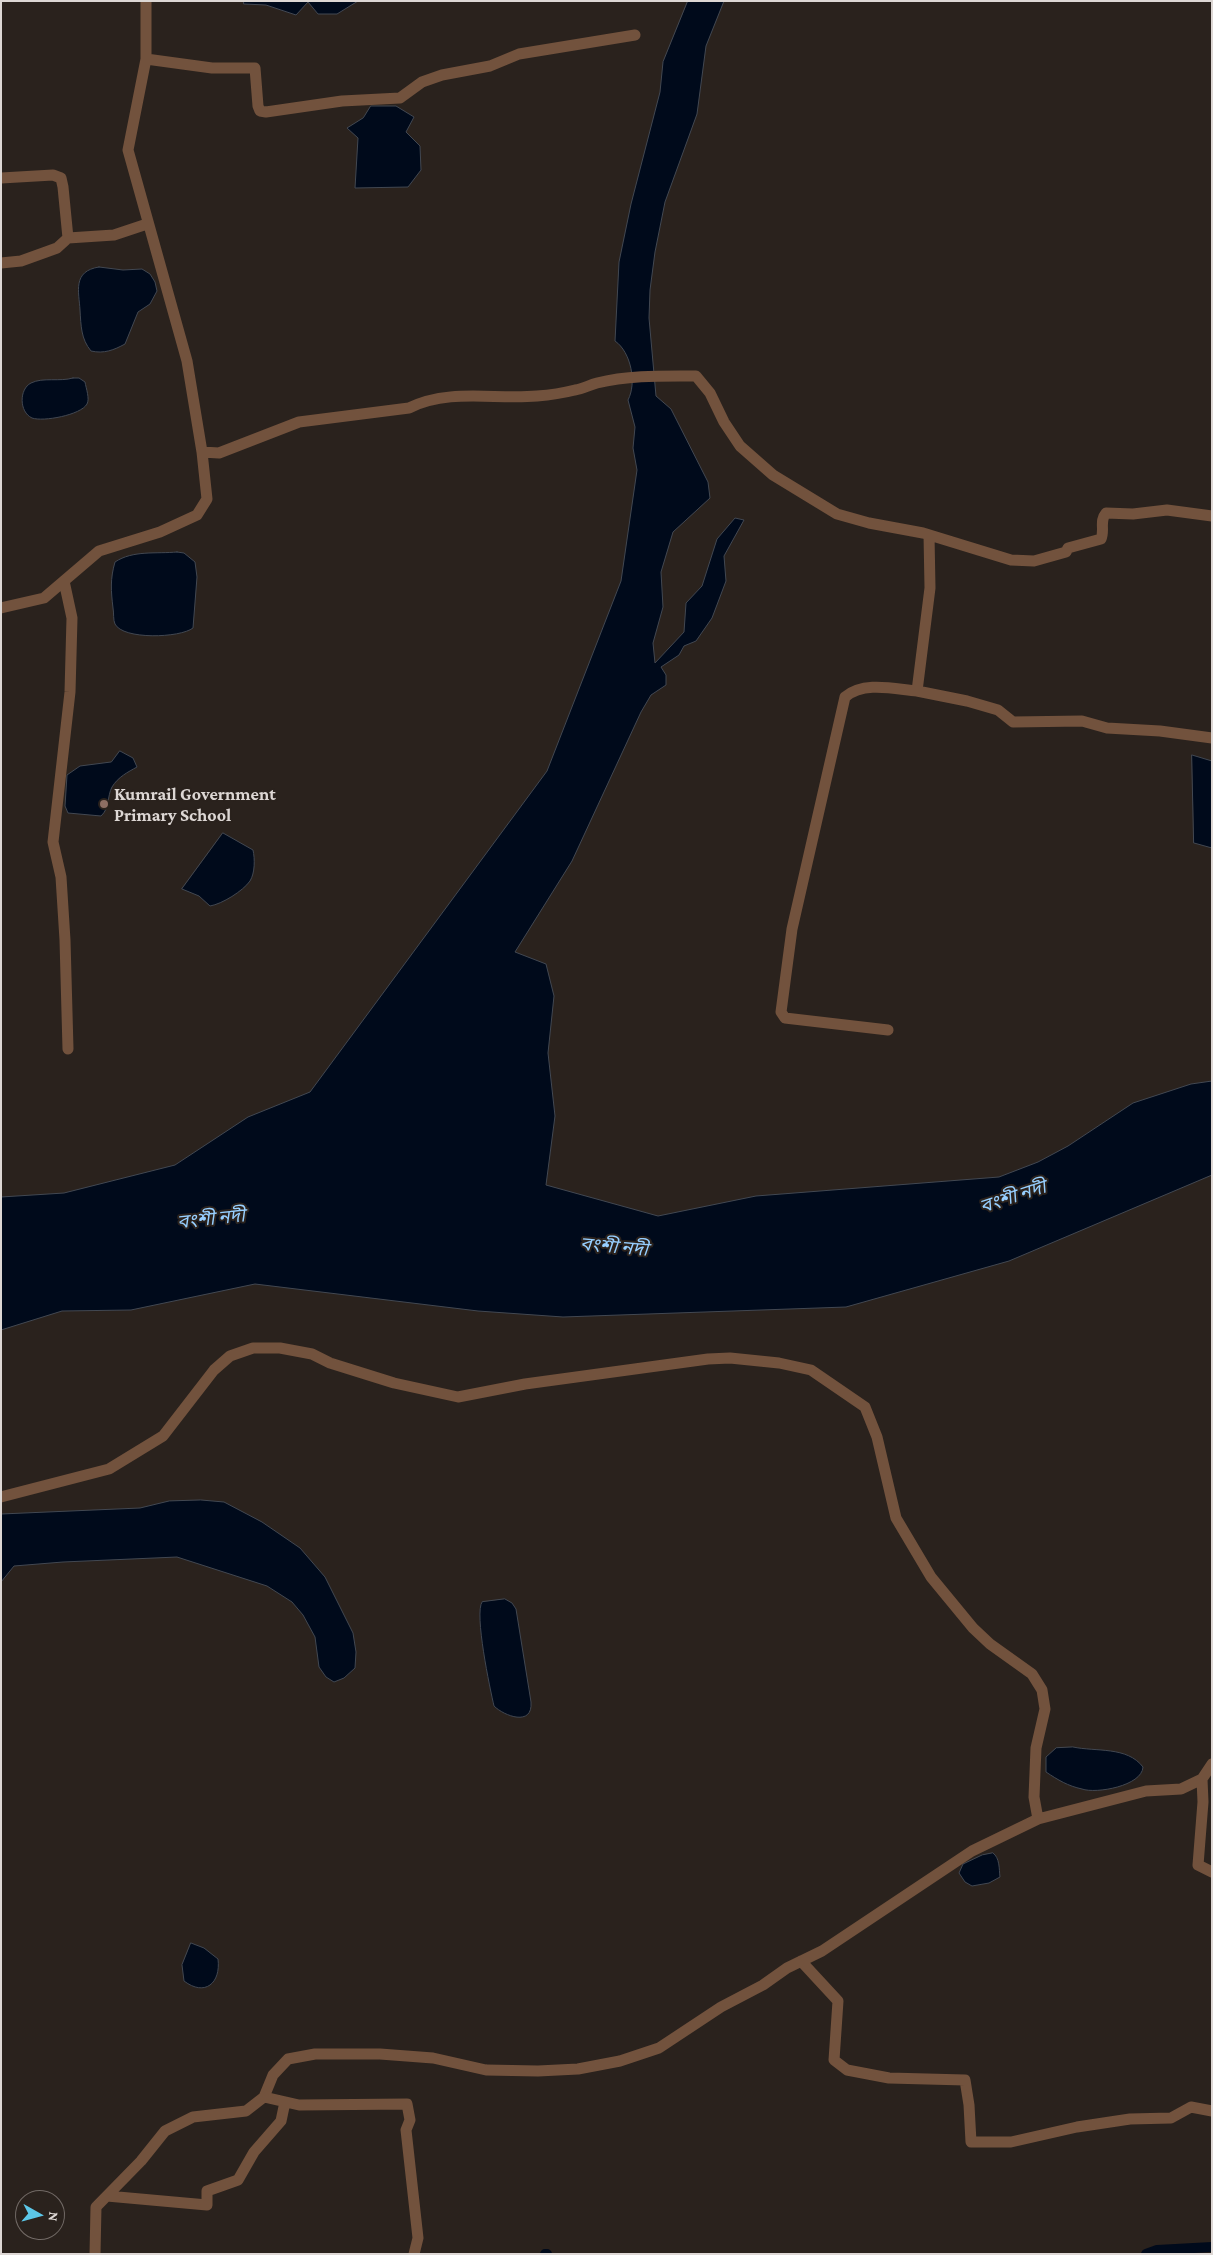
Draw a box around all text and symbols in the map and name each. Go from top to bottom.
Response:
place label: Kumrail Government Primary School [114,783,276,826]
marker: Kumrail Government Primary School [98,798,110,810]
water label: বংশী নদী [977,1176,1049,1218]
water label: বংশী নদী [176,1204,246,1234]
water label: বংশী নদী [579,1233,649,1261]
north arrow [15,2190,65,2240]
text: N [45,2211,62,2222]

